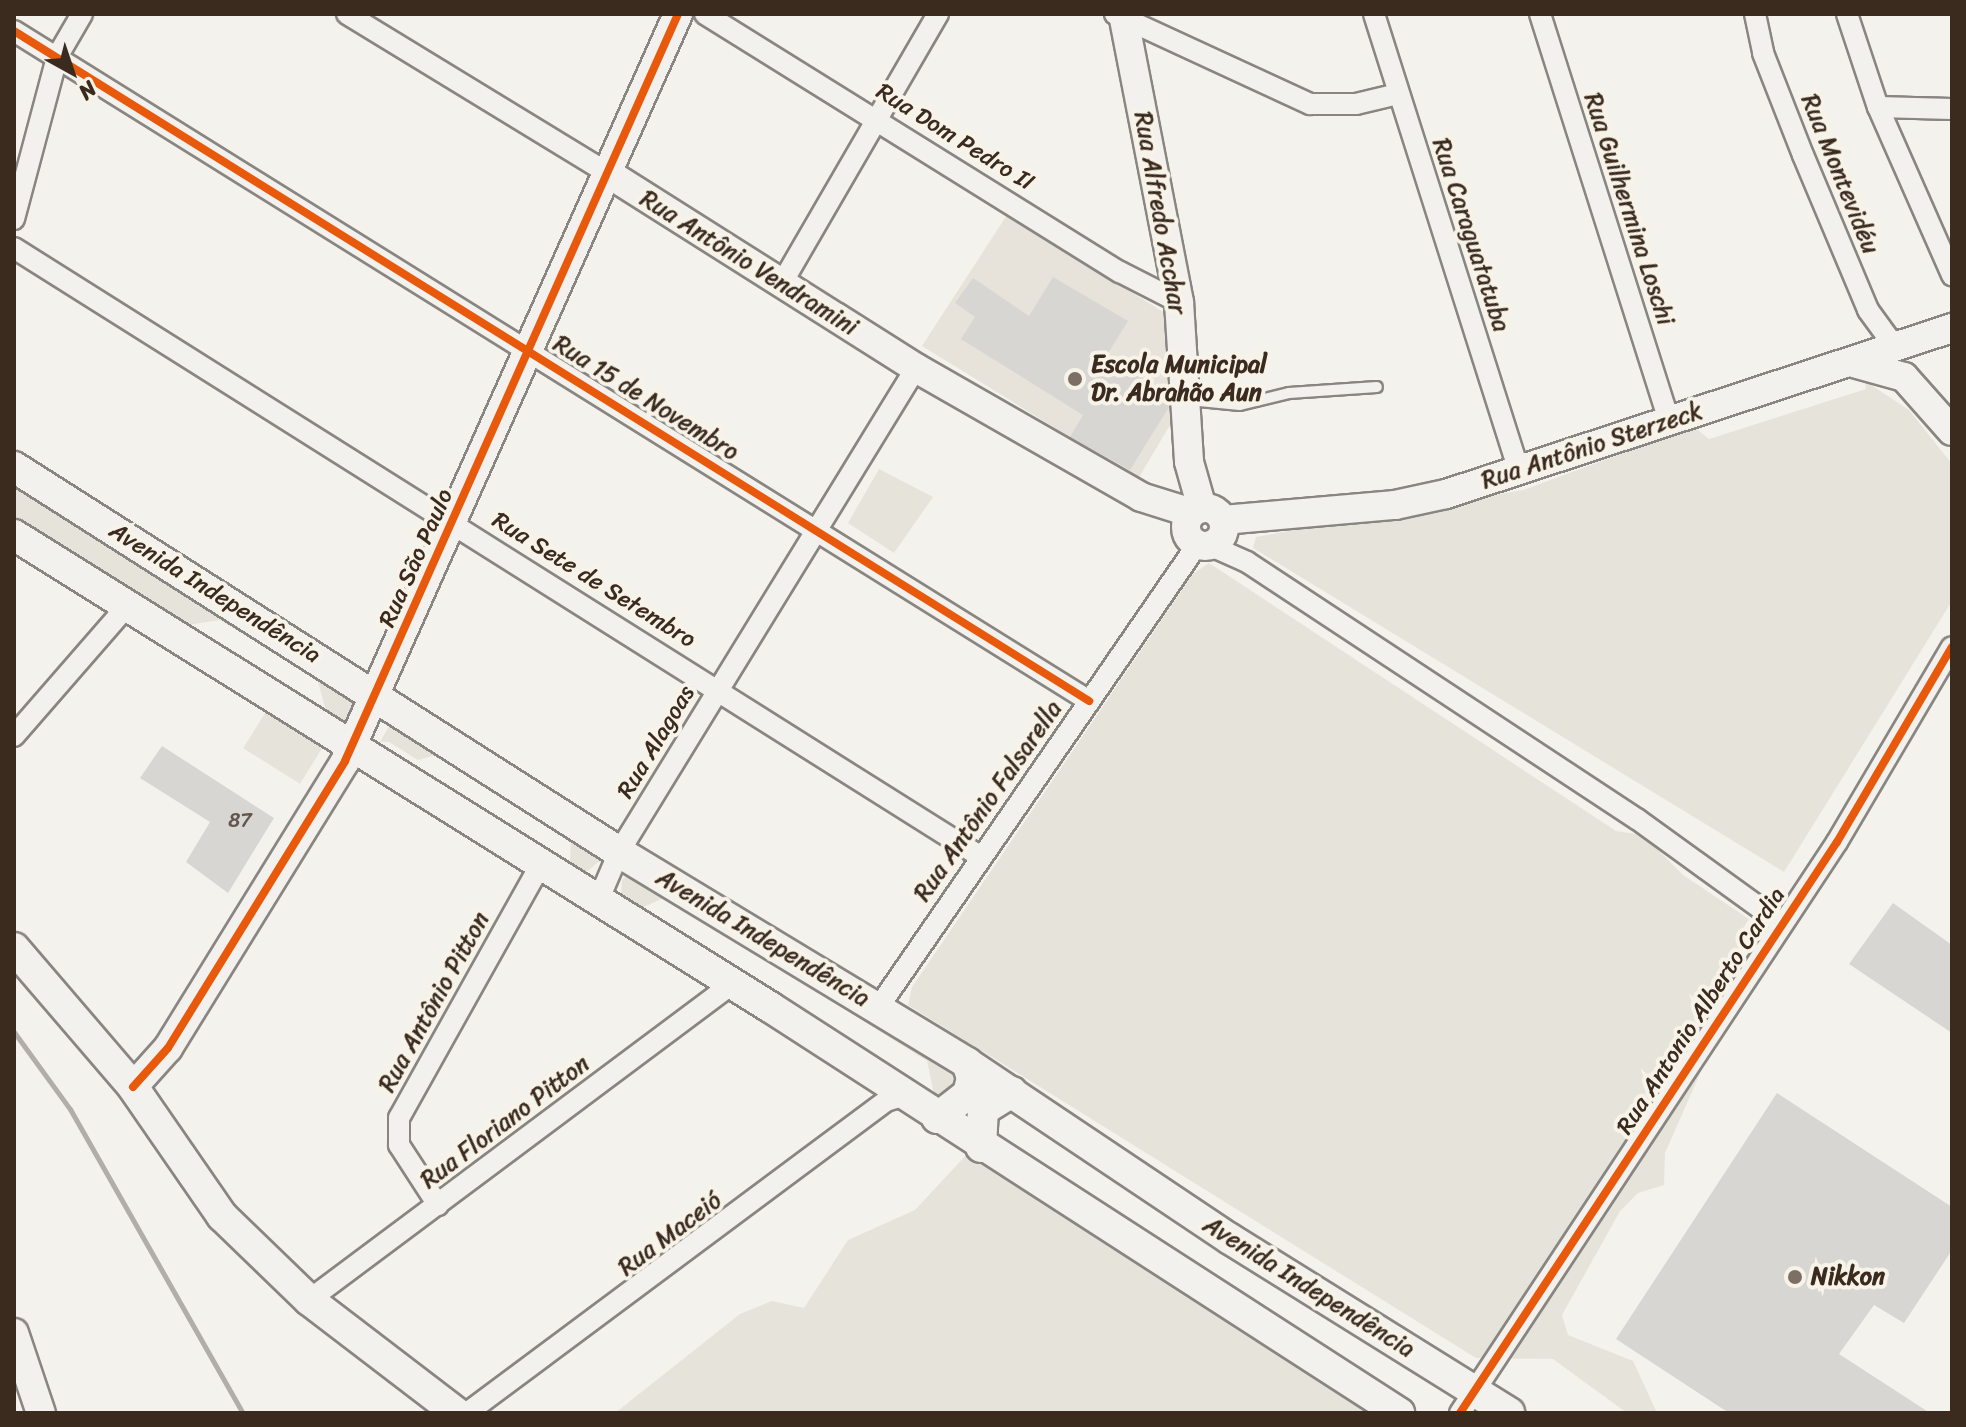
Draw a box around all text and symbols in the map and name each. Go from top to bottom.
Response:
north arrow [32,32,112,112]
text: N [69,71,106,111]
street label: Rua Dom Pedro II [870,77,1040,197]
street label: Rua Guilhermina Loschi [1578,89,1680,329]
street label: Rua Montevidéu [1795,90,1885,258]
street label: Rua Alfredo Acchar [1128,109,1192,317]
street label: Rua Caraguatatuba [1426,135,1516,335]
street label: Rua Antônio Vendramini [635,184,863,342]
street label: Rua 15 de Novembro [548,329,744,467]
place label: Escola Municipal Dr. Abrahão Aun [1091,351,1267,407]
marker: Escola Municipal Dr. Abrahão Aun [1066,370,1084,388]
street label: Rua Antônio Sterzeck [1478,397,1706,495]
street label: Rua São Paulo [372,484,460,632]
street label: Rua Sete de Setembro [486,505,702,655]
street label: Avenida Independência [104,516,326,670]
street label: Rua Alagoas [611,680,701,804]
street label: Rua Antônio Falsarella [908,696,1068,906]
house number: 87 [228,808,252,832]
street label: Avenida Independência [651,863,875,1013]
street label: Rua Antonio Alberto Cardia [1610,882,1792,1140]
street label: Rua Antônio Pitton [373,907,495,1097]
street label: Rua Floriano Pitton [415,1049,595,1195]
street label: Rua Maceió [613,1186,727,1282]
street label: Avenida Independência [1198,1210,1420,1364]
place label: Nikkon [1811,1263,1885,1291]
marker: Nikkon [1786,1268,1804,1286]

